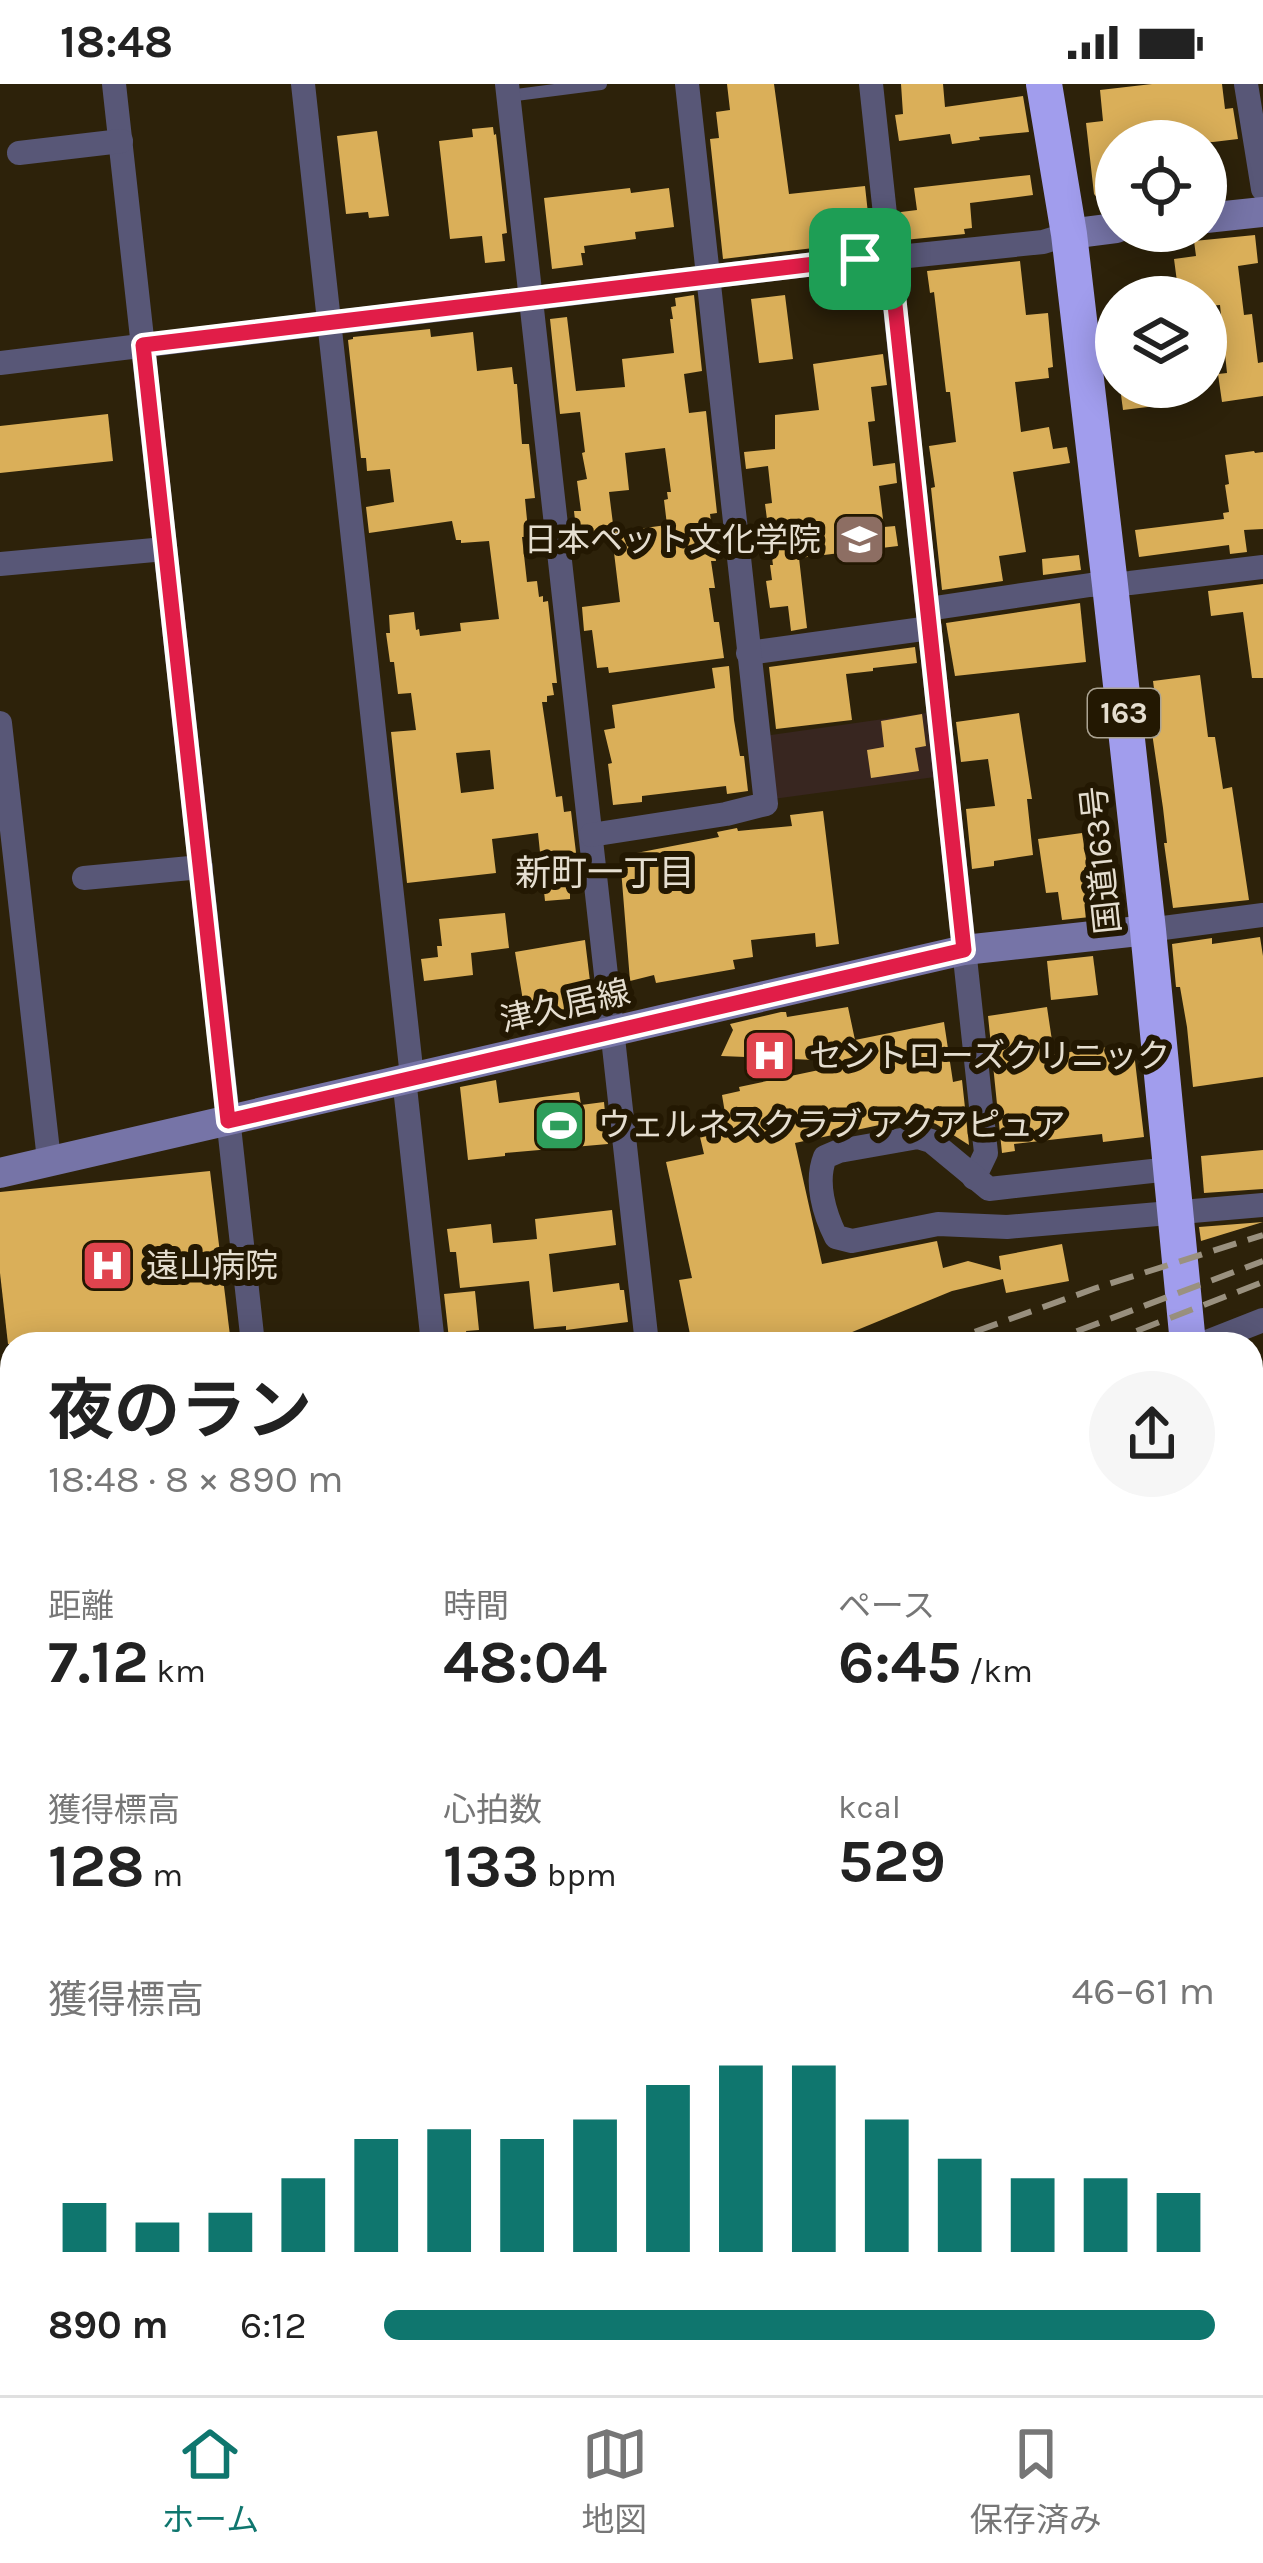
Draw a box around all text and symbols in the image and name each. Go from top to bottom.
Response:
text: 18:48 [60,16,173,68]
map controls [1095,120,1227,408]
button: locate [1095,120,1227,252]
pin [809,208,911,310]
icon: arrive [827,226,893,292]
button: layers [1095,276,1227,408]
school or university icon: 日本ペット文化学院 [832,512,888,568]
place label: 日本ペット文化学院 [524,521,821,559]
road number: 163 [1088,689,1160,737]
street label: 国道163号 [1074,784,1128,936]
district label: 新町一丁目 [515,852,695,894]
street label: 津久居線 [496,973,634,1039]
hospital icon: セントローズクリニック [742,1028,798,1084]
place label: セントローズクリニック [809,1037,1170,1075]
sports icon: ウェルネスクラブ アクアピュア [531,1097,587,1153]
place label: ウェルネスクラブ アクアピュア [598,1106,1066,1144]
hospital icon: 遠山病院 [79,1238,135,1294]
place label: 遠山病院 [146,1247,278,1285]
button: share [1089,1371,1215,1497]
text: 夜のラン [48,1372,312,1450]
text: 18:48 · 8 × 890 m [48,1456,344,1502]
text: 距離 [48,1587,114,1625]
text: 時間 [443,1587,509,1625]
text: ペース [838,1587,935,1625]
text: 7.12 [48,1627,148,1697]
text: 48:04 [443,1627,607,1697]
text: 6:45 [838,1627,961,1697]
text: km [148,1652,206,1690]
text: /km [961,1652,1033,1690]
text: kcal [838,1788,901,1826]
text: 獲得標高 [48,1791,180,1829]
text: 心拍数 [443,1791,542,1829]
text: 529 [838,1826,946,1896]
text: 128 [48,1831,144,1901]
text: 133 [443,1831,539,1901]
text: m [144,1856,183,1894]
text: bpm [539,1856,617,1894]
text: 46–61 m [1071,1968,1215,2014]
text: 獲得標高 [48,1977,204,2023]
text: 890 m [48,2302,169,2348]
text: 6:12 [240,2302,307,2348]
tab: ホーム [161,2421,259,2541]
tab: 地図 [582,2421,648,2541]
tab: 保存済み [970,2421,1102,2541]

